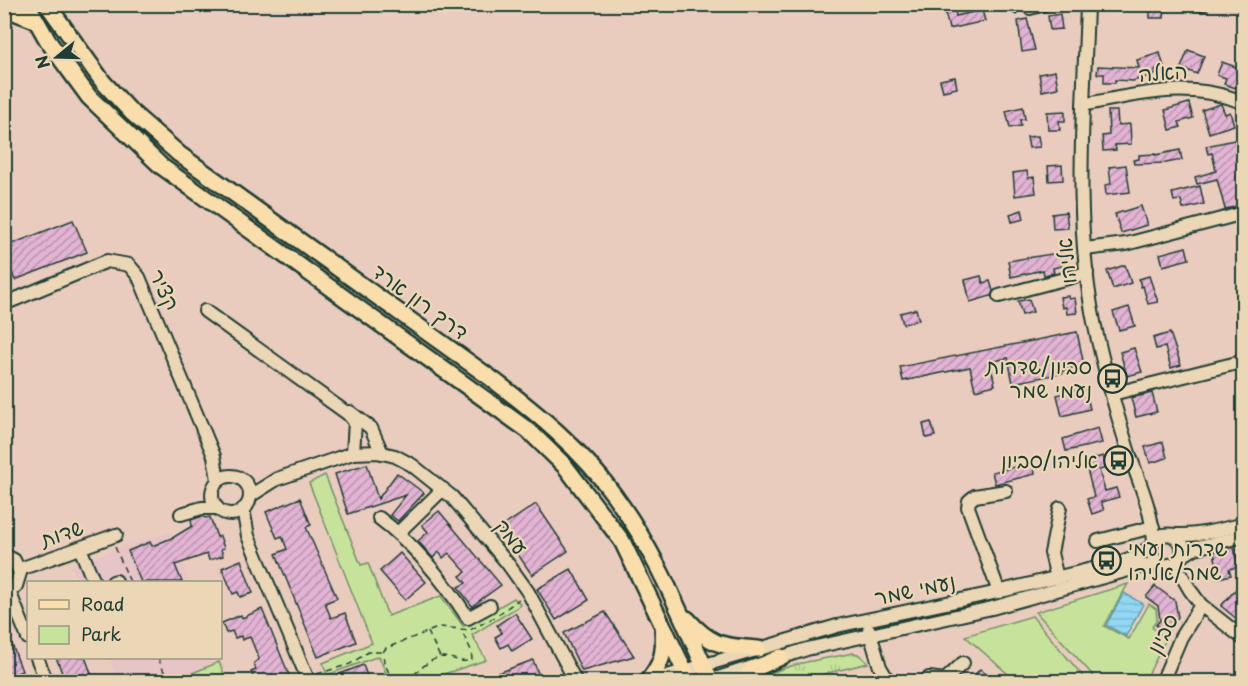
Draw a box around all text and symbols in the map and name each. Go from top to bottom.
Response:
north arrow [27,27,87,87]
text: N [28,52,55,72]
street label: האלה [1137,53,1189,89]
street label: אליהו [1047,236,1083,286]
street label: דרך רון ארד [366,254,476,346]
street label: קציר [142,263,189,315]
place label: סביון/שדרות נעמי שמר [984,349,1092,405]
bus stop icon: סביון/שדרות נעמי שמר [1097,363,1129,395]
place label: אליהו/סביון [1001,443,1098,475]
bus stop icon: אליהו/סביון [1103,445,1135,477]
street label: שדות [34,510,87,555]
street label: עמק [488,511,537,561]
place label: שדרות נעמי שמר/אליהו [1128,531,1227,587]
bus stop icon: שדרות נעמי שמר/אליהו [1091,545,1123,577]
street label: נעמי שמר [871,564,958,612]
legend [27,581,222,659]
text: Road [81,590,125,617]
street label: סביון [1137,607,1185,659]
text: Park [81,620,121,647]

